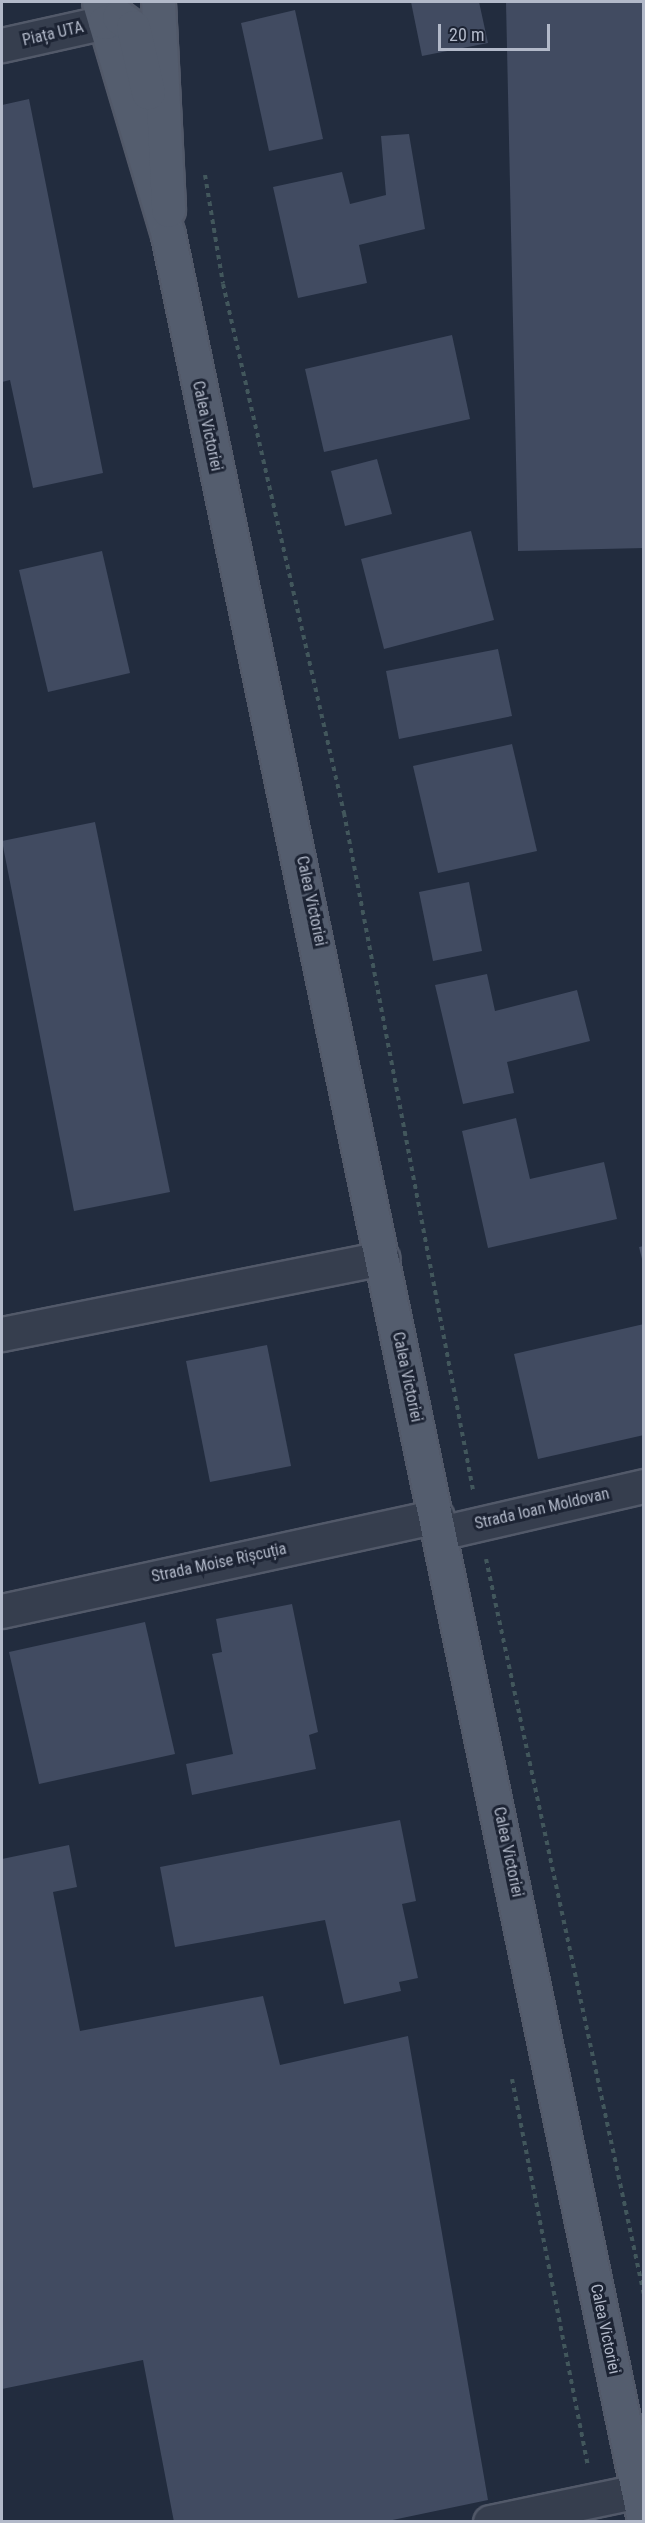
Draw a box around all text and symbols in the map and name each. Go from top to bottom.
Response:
scale bar [441,12,554,50]
street label: Piața UTA [21,18,85,50]
text: 20 m [449,24,484,45]
street label: Calea Victoriei [188,379,226,473]
street label: Calea Victoriei [292,854,330,948]
street label: Calea Victoriei [388,1330,426,1424]
street label: Strada Ioan Moldovan [473,1484,611,1534]
street label: Strada Moise Rișcuția [150,1539,288,1587]
street label: Calea Victoriei [489,1805,527,1899]
street label: Calea Victoriei [586,2282,624,2376]

